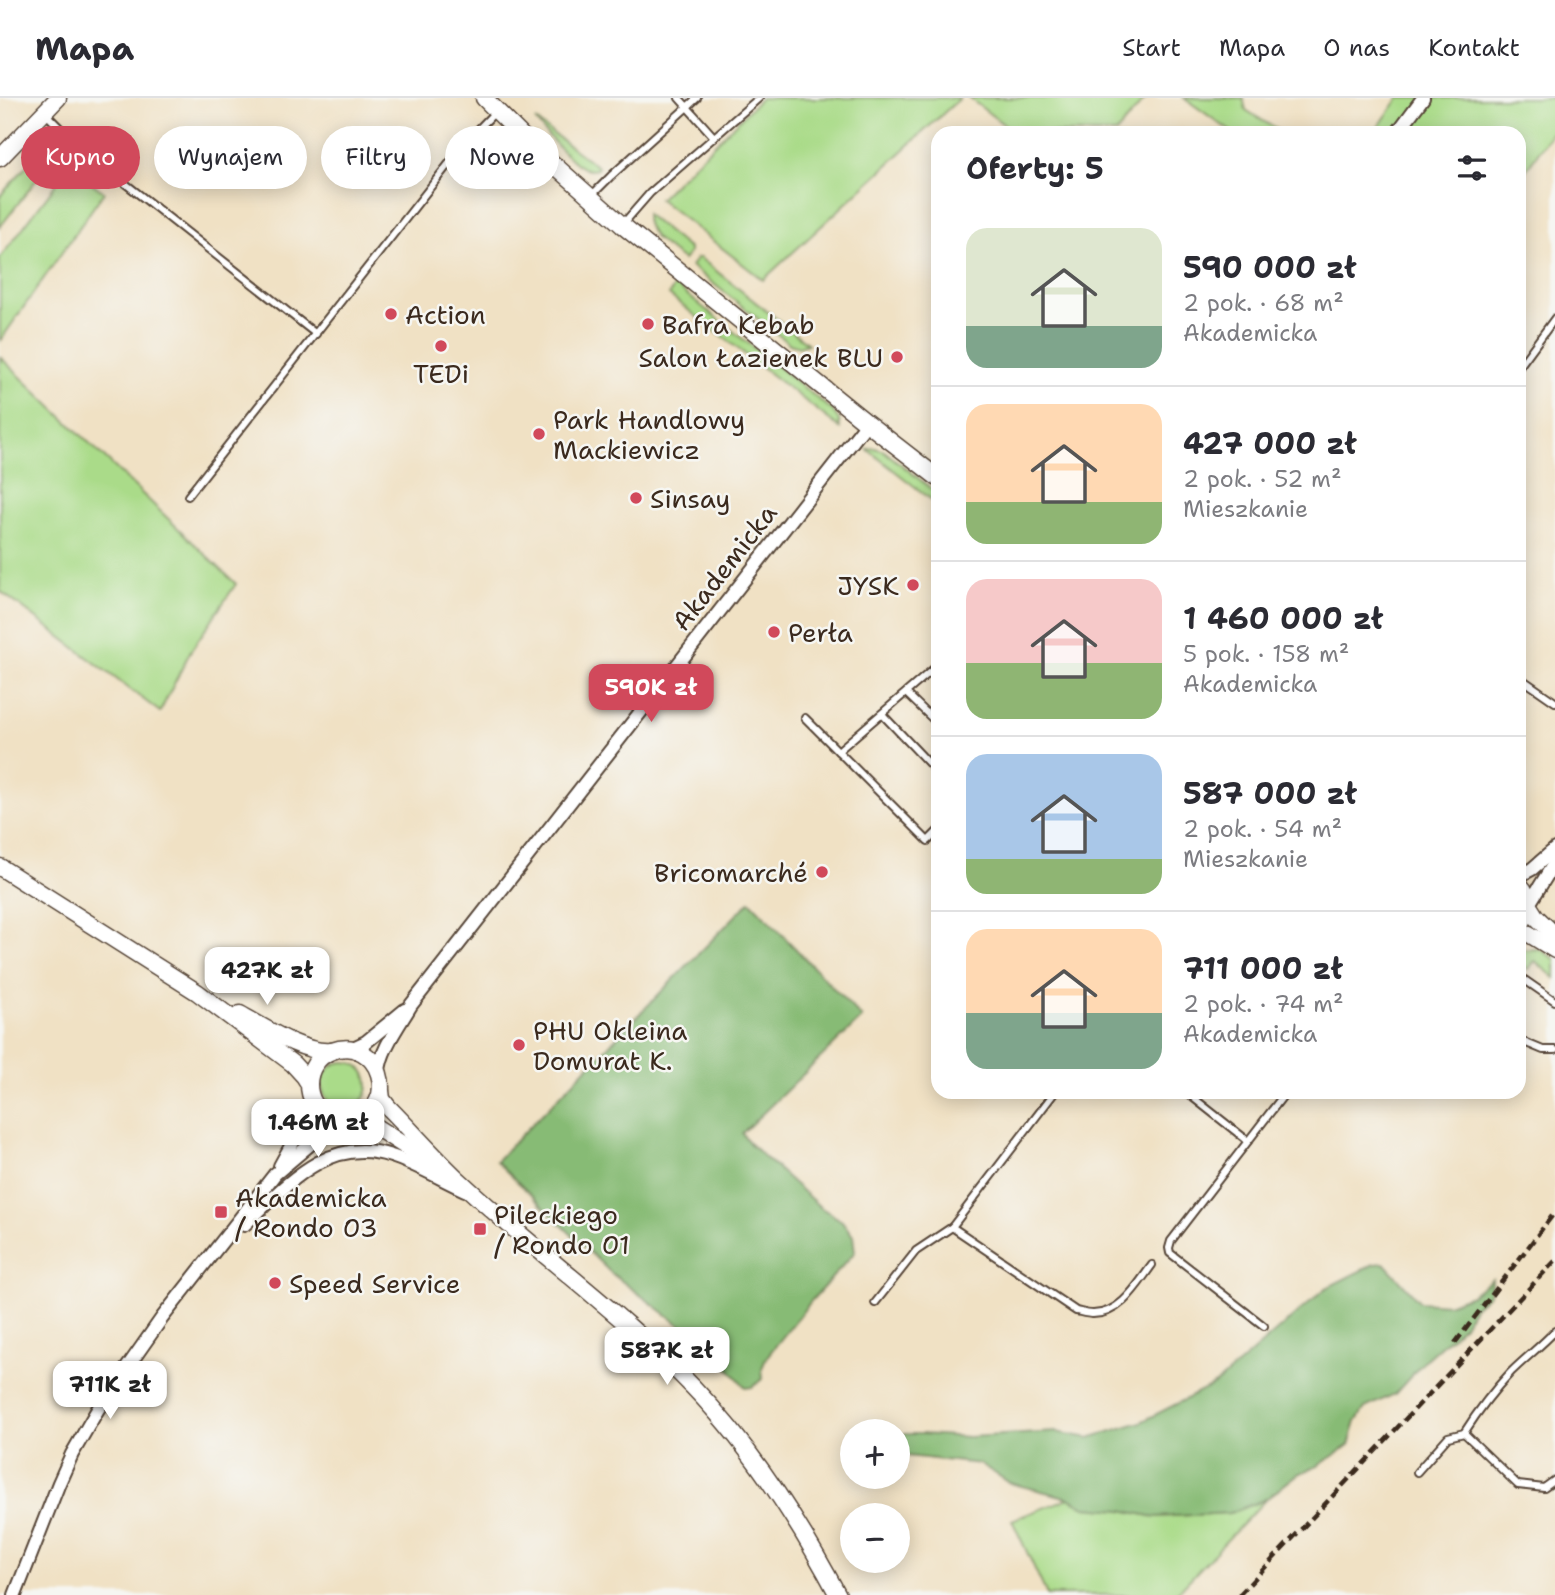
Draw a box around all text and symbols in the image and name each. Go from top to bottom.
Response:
text: Mapa [35,26,134,71]
text: Start [1122,32,1181,64]
text: Mapa [1219,32,1285,64]
text: O nas [1323,32,1390,64]
text: Kontakt [1428,32,1520,64]
chip: Kupno [21,126,140,189]
chip: Wynajem [154,126,307,189]
chip: Filtry [321,126,431,189]
chip: Nowe [445,126,559,189]
text: Oferty: 5 [966,148,1104,189]
icon: filters [1453,149,1491,187]
text: 590 000 zł [1183,247,1357,288]
icon: home [1022,256,1106,340]
text: 2 pok. · 68 m² [1183,288,1344,318]
place label: Action [405,297,486,332]
marker: Action [383,306,399,322]
place label: Bafra Kebab [662,307,815,342]
marker: Bafra Kebab [640,316,656,332]
text: Akademicka [1183,318,1317,348]
marker: TEDi [433,338,449,354]
place label: Salon Łazienek BLU [638,340,883,375]
marker: Salon Łazienek BLU [889,349,905,365]
place label: TEDi [413,356,469,391]
place label: Park Handlowy Mackiewicz [553,402,745,467]
text: 427 000 zł [1183,423,1357,464]
marker: Park Handlowy Mackiewicz [531,426,547,442]
icon: home [1022,432,1106,516]
text: 2 pok. · 52 m² [1183,464,1341,494]
place label: Sinsay [650,481,730,516]
marker: Sinsay [628,490,644,506]
text: Mieszkanie [1183,494,1308,524]
street label: Akademicka [663,496,785,638]
place label: JYSK [837,568,899,603]
marker: JYSK [905,577,921,593]
text: 1 460 000 zł [1183,598,1383,639]
icon: home [1022,607,1106,691]
place label: Perła [788,615,853,650]
marker: Perła [766,624,782,640]
text: 5 pok. · 158 m² [1183,639,1349,669]
pin: 590K zł [586,664,716,724]
text: Akademicka [1183,669,1317,699]
text: 590K zł [605,672,697,702]
text: 587 000 zł [1183,773,1357,814]
icon: home [1022,782,1106,866]
text: 2 pok. · 54 m² [1183,814,1342,844]
text: Mieszkanie [1183,844,1308,874]
place label: Bricomarché [654,855,808,890]
marker: Bricomarché [814,864,830,880]
pin: 427K zł [202,948,332,1007]
text: 711 000 zł [1183,948,1343,989]
text: 427K zł [221,955,313,985]
icon: home [1022,957,1106,1041]
text: 2 pok. · 74 m² [1183,989,1344,1019]
place label: PHU Okleina Domurat K. [533,1013,687,1078]
text: Akademicka [1183,1019,1317,1049]
marker: PHU Okleina Domurat K. [511,1037,527,1053]
pin: 1.46M zł [246,1100,390,1159]
text: 1.46M zł [267,1107,369,1137]
place label: Akademicka / Rondo 03 [235,1180,387,1245]
place label: Pileckiego / Rondo 01 [494,1197,630,1262]
marker: Akademicka / Rondo 03 [213,1204,229,1220]
marker: Pileckiego / Rondo 01 [472,1221,488,1237]
place label: Speed Service [289,1266,461,1301]
marker: Speed Service [267,1275,283,1291]
pin: 587K zł [602,1328,732,1387]
text: 587K zł [621,1335,713,1365]
pin: 711K zł [45,1362,175,1421]
text: 711K zł [69,1369,151,1399]
map controls [840,1419,910,1573]
button: + [840,1419,910,1489]
button: − [840,1503,910,1573]

